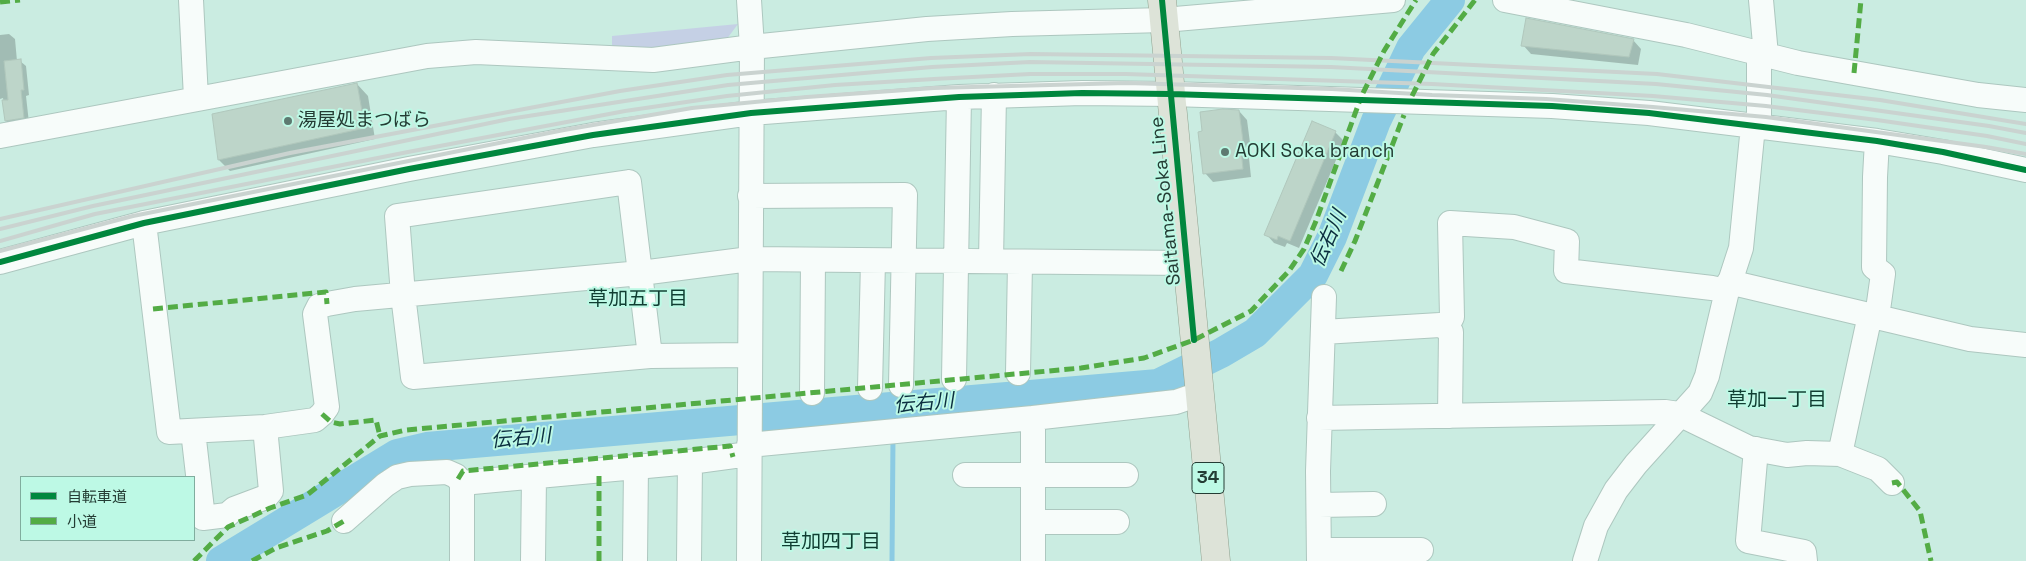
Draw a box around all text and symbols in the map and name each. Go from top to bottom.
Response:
place label: 湯屋処まつばら [298,110,431,132]
marker: 湯屋処まつばら [282,115,294,127]
street label: Saitama-Soka Line [1146,115,1186,287]
place label: AOKI Soka branch [1235,141,1394,163]
marker: AOKI Soka branch [1219,146,1231,158]
water label: 伝右川 [1306,207,1352,271]
district label: 草加五丁目 [588,288,688,312]
water label: 伝右川 [893,389,955,419]
district label: 草加一丁目 [1727,389,1827,413]
water label: 伝右川 [490,424,552,454]
road number: 34 [1192,462,1224,493]
legend [20,476,195,541]
text: 自転車道 [67,487,127,506]
text: 小道 [67,512,97,531]
district label: 草加四丁目 [781,531,881,555]

